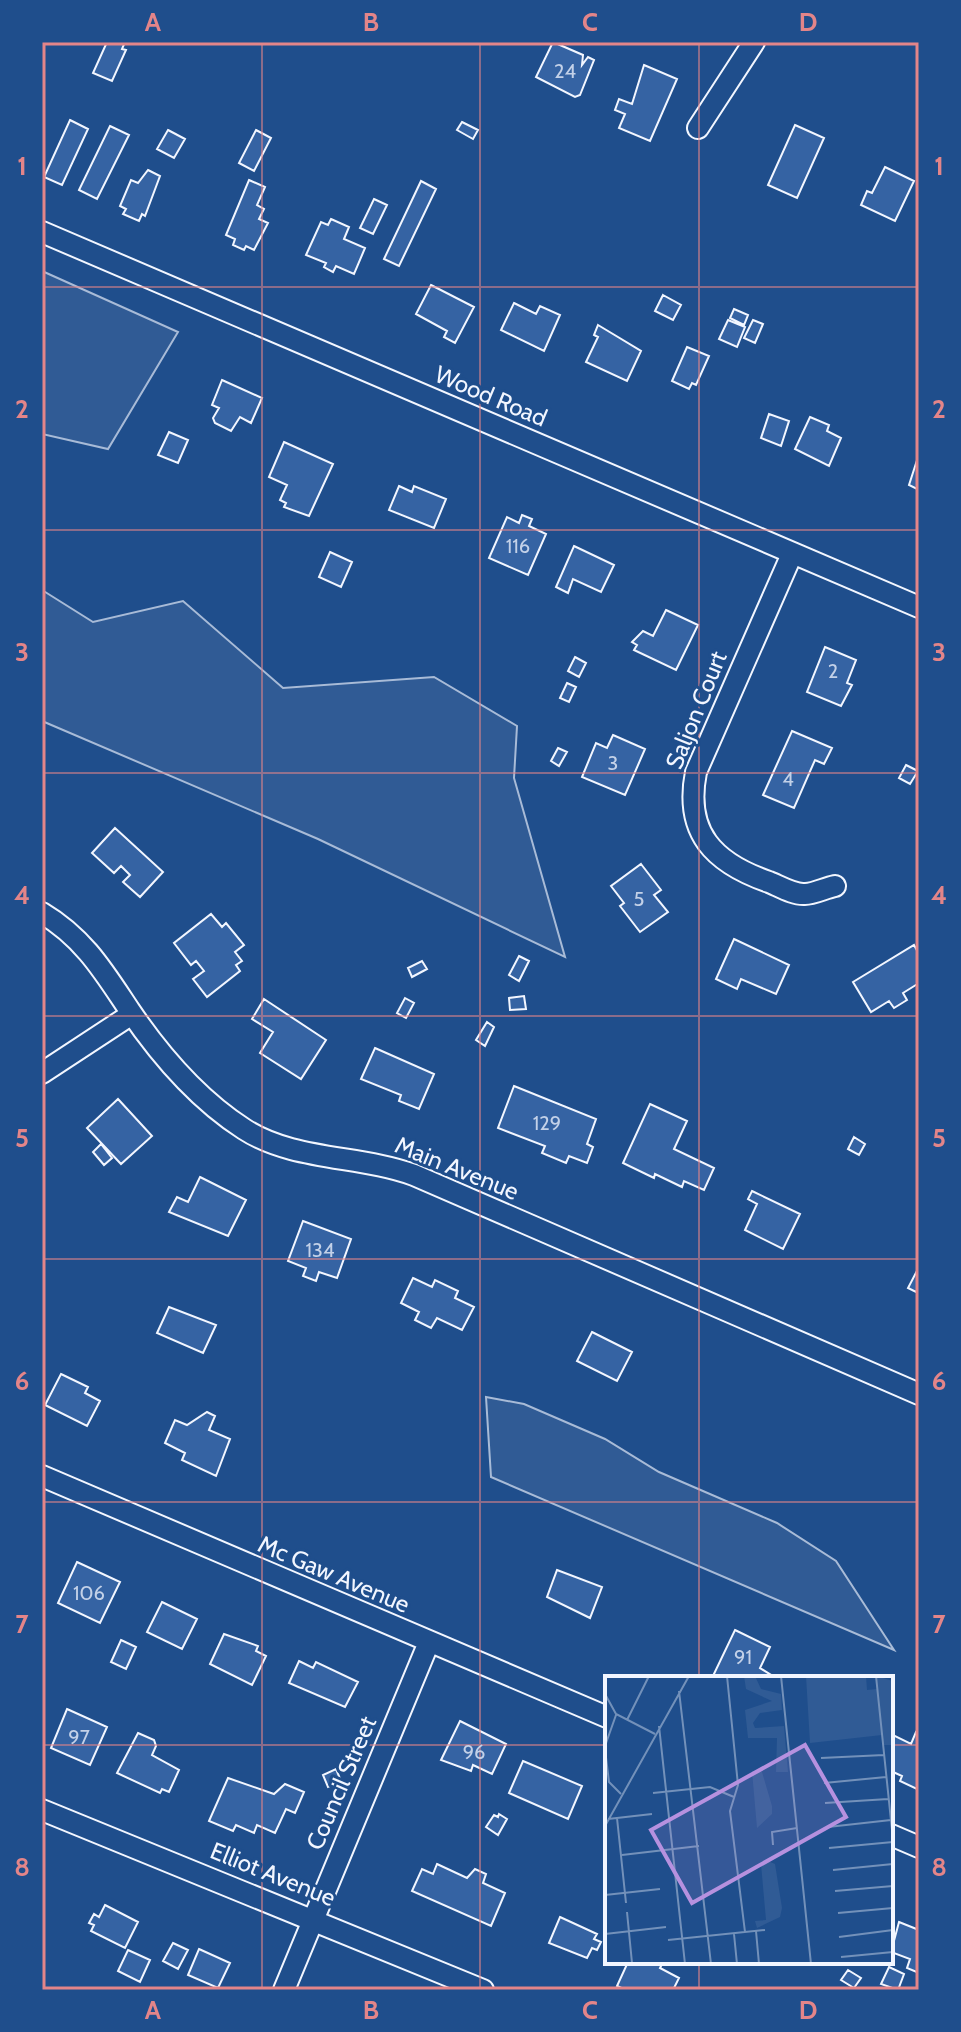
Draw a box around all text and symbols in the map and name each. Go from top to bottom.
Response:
text: A [145,6,162,38]
text: B [363,6,379,38]
text: C [582,6,598,38]
text: D [799,6,817,38]
house number: 24 [554,59,576,83]
text: 1 [17,150,27,182]
text: 1 [934,150,944,182]
street label: Wood Road [431,359,551,433]
text: 2 [15,393,29,425]
text: 2 [932,393,946,425]
house number: 116 [506,534,530,558]
text: 3 [15,636,29,668]
text: 3 [932,636,946,668]
street label: Saljon Court [659,647,733,773]
house number: 2 [828,659,838,683]
house number: 3 [608,751,618,775]
house number: 4 [782,767,794,791]
text: 4 [14,879,30,911]
text: 4 [931,879,947,911]
house number: 5 [634,887,644,911]
house number: 129 [533,1111,561,1135]
text: 5 [15,1122,29,1154]
text: 5 [932,1122,946,1154]
street label: Main Avenue [391,1130,523,1206]
house number: 134 [306,1238,335,1262]
text: 6 [15,1365,29,1397]
text: 6 [932,1365,946,1397]
street label: Mc Gaw Avenue [254,1529,414,1619]
house number: 106 [73,1581,105,1605]
text: 7 [15,1608,29,1640]
text: 7 [932,1608,946,1640]
house number: 91 [734,1645,752,1669]
inset map [605,1676,893,1964]
street label: Council Street [300,1712,382,1854]
house number: 97 [68,1725,90,1749]
house number: 96 [463,1740,485,1764]
street label: Elliot Avenue [206,1836,340,1912]
text: 8 [14,1851,30,1883]
text: 8 [931,1851,947,1883]
text: A [145,1994,162,2026]
text: B [363,1994,379,2026]
text: C [582,1994,598,2026]
text: D [799,1994,817,2026]

